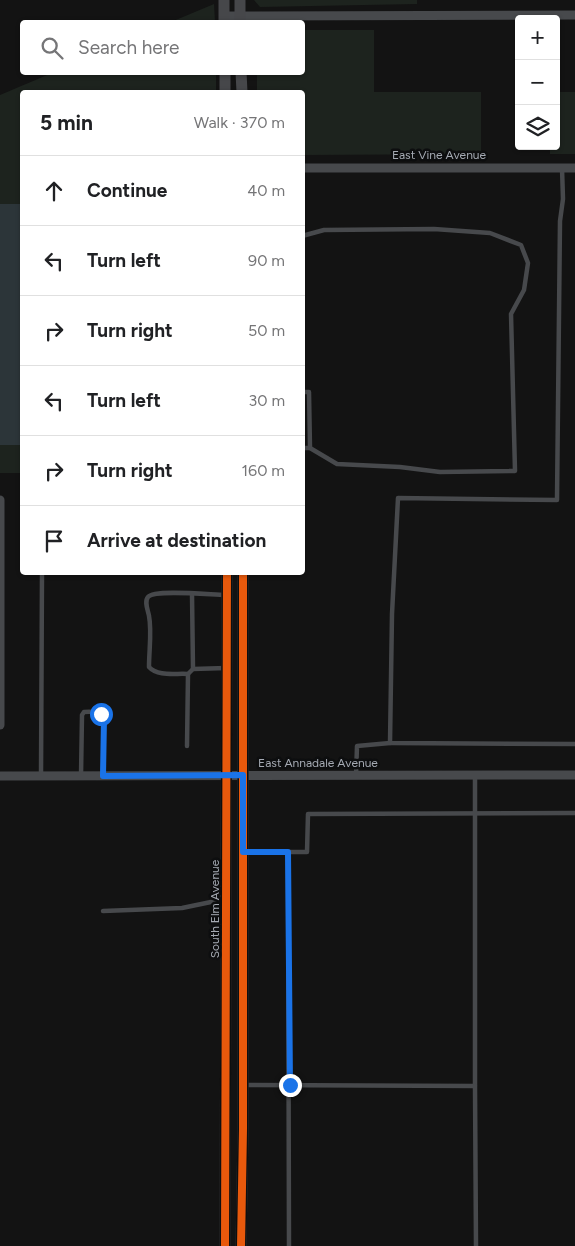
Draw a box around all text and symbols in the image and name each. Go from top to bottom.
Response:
map controls [515,15,560,150]
button: + [515,15,560,60]
search box [20,20,305,75]
icon: search [38,34,66,62]
text: Search here [78,36,180,59]
button: − [515,60,560,105]
button: layers [515,105,560,150]
text: 5 min [40,110,93,135]
text: Walk · 370 m [194,113,285,132]
street label: East Vine Avenue [392,148,487,162]
icon: ahead [40,177,68,205]
text: Continue [87,179,167,202]
text: 40 m [247,181,285,200]
icon: left [40,247,68,275]
text: Turn left [87,249,161,272]
text: 90 m [248,251,285,270]
icon: right [40,317,68,345]
text: Turn right [87,319,173,342]
text: 50 m [248,321,285,340]
icon: left [40,387,68,415]
text: Turn left [87,389,161,412]
text: 30 m [248,391,285,410]
icon: right [40,457,68,485]
text: Turn right [87,459,173,482]
text: 160 m [242,461,285,480]
icon: arrive [40,527,68,555]
text: Arrive at destination [87,529,266,552]
route start [90,703,113,726]
street label: East Annadale Avenue [258,756,378,770]
street label: South Elm Avenue [208,859,222,958]
route end [279,1074,302,1097]

